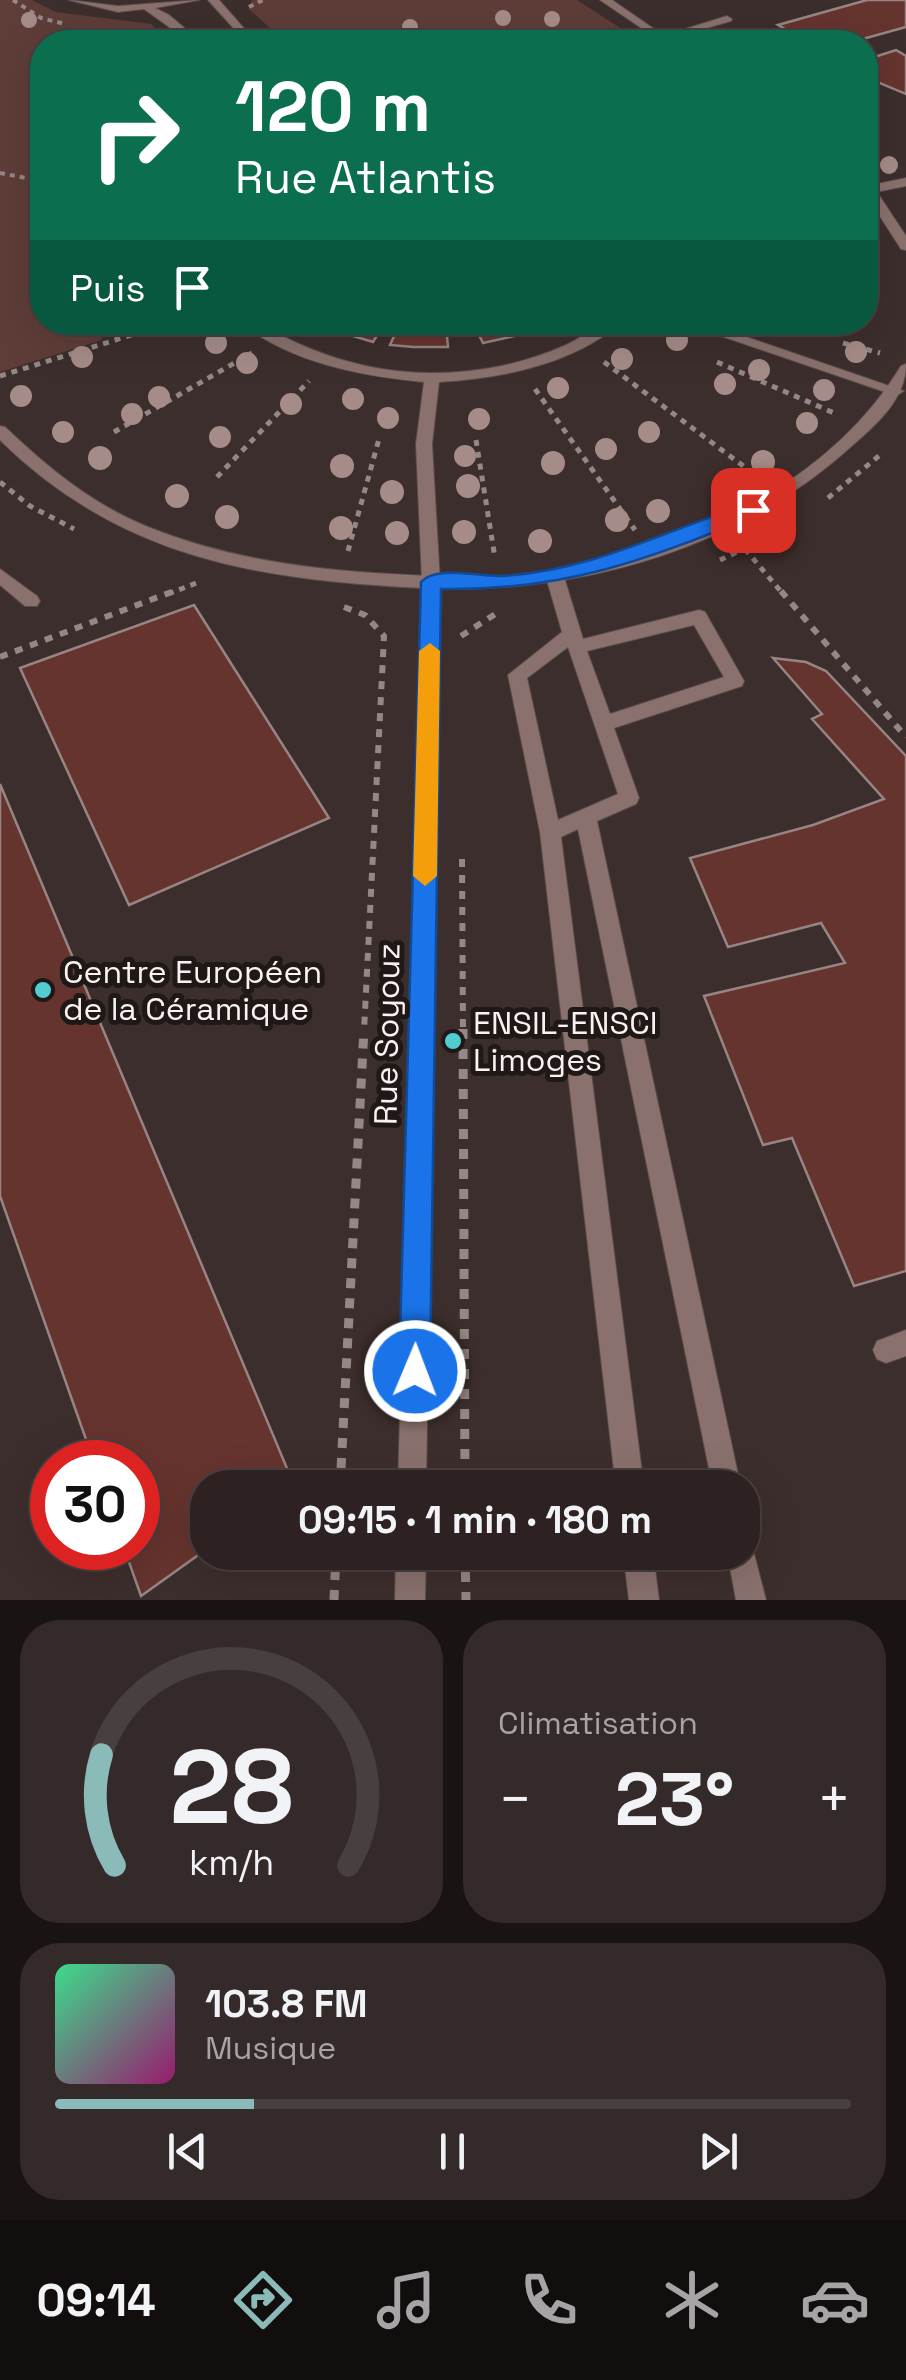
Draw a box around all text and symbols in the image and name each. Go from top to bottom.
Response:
text: 120 m [235,62,431,151]
icon: right [70,70,200,200]
text: Rue Atlantis [235,149,496,206]
icon: arrive [165,260,220,315]
text: Puis [70,264,145,312]
pin [711,468,796,553]
icon: arrive [726,483,781,538]
street label: Rue Soyouz [365,943,409,1125]
place label: Centre Européen de la Céramique [63,952,322,1029]
marker: Centre Européen de la Céramique [32,979,54,1001]
place label: ENSIL-ENSCI Limoges [473,1003,658,1080]
marker: ENSIL-ENSCI Limoges [442,1030,464,1052]
position arrow [363,1319,467,1423]
speed limit sign: 30 [30,1440,160,1570]
text: 09:15 · 1 min · 180 m [298,1496,652,1544]
text: Climatisation [498,1703,698,1743]
text: 28 [169,1721,294,1853]
text: 23° [615,1751,734,1847]
text: − [498,1764,532,1834]
text: + [817,1764,851,1834]
text: km/h [189,1840,274,1885]
text: 103.8 FM [205,1980,368,2028]
text: Musique [205,2028,336,2068]
icon: previous [160,2124,215,2179]
icon: pause [425,2124,480,2179]
icon: next [691,2124,746,2179]
icon: directions [228,2265,298,2335]
icon: music [371,2265,441,2335]
icon: phone [514,2265,584,2335]
icon: climate [657,2265,727,2335]
icon: car [800,2265,870,2335]
text: 09:14 [36,2272,156,2329]

